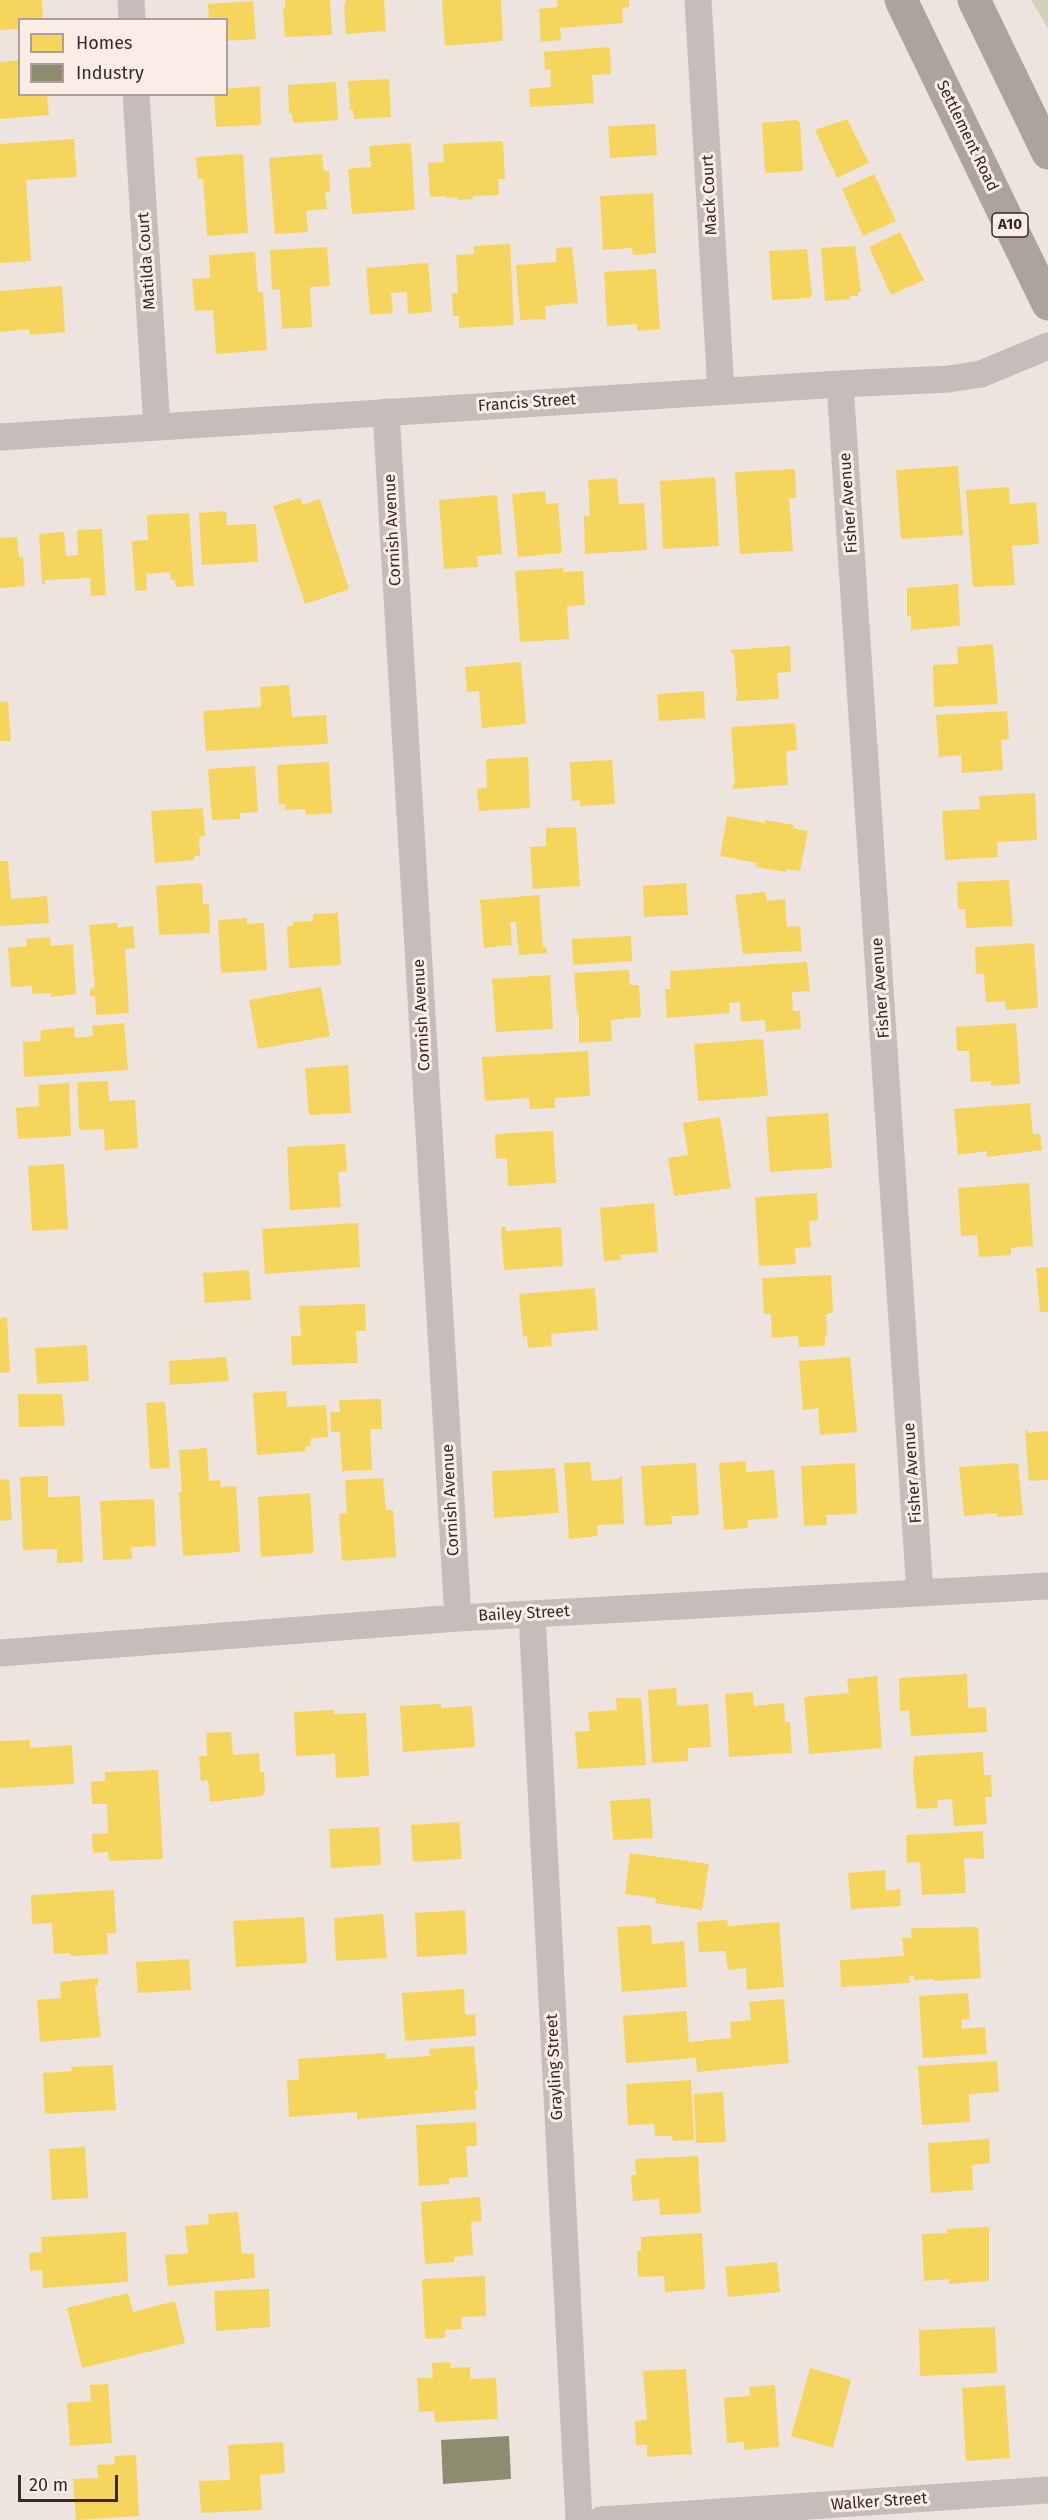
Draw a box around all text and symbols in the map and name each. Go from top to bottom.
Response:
legend [18,18,228,96]
text: Homes [76,32,132,54]
text: Industry [76,62,144,84]
street label: Settlement Road [932,77,1002,195]
street label: Mack Court [698,154,722,236]
street label: Matilda Court [134,212,160,310]
road number: A10 [992,213,1028,237]
street label: Francis Street [477,390,577,416]
street label: Fisher Avenue [836,452,862,554]
street label: Cornish Avenue [380,473,406,587]
street label: Fisher Avenue [868,937,894,1039]
street label: Cornish Avenue [409,958,435,1072]
street label: Fisher Avenue [900,1422,926,1524]
street label: Cornish Avenue [438,1443,464,1557]
street label: Bailey Street [478,1602,570,1626]
street label: Grayling Street [543,2013,567,2121]
scale bar [21,2463,122,2501]
text: 20 m [29,2474,68,2496]
street label: Walker Street [830,2489,928,2515]

